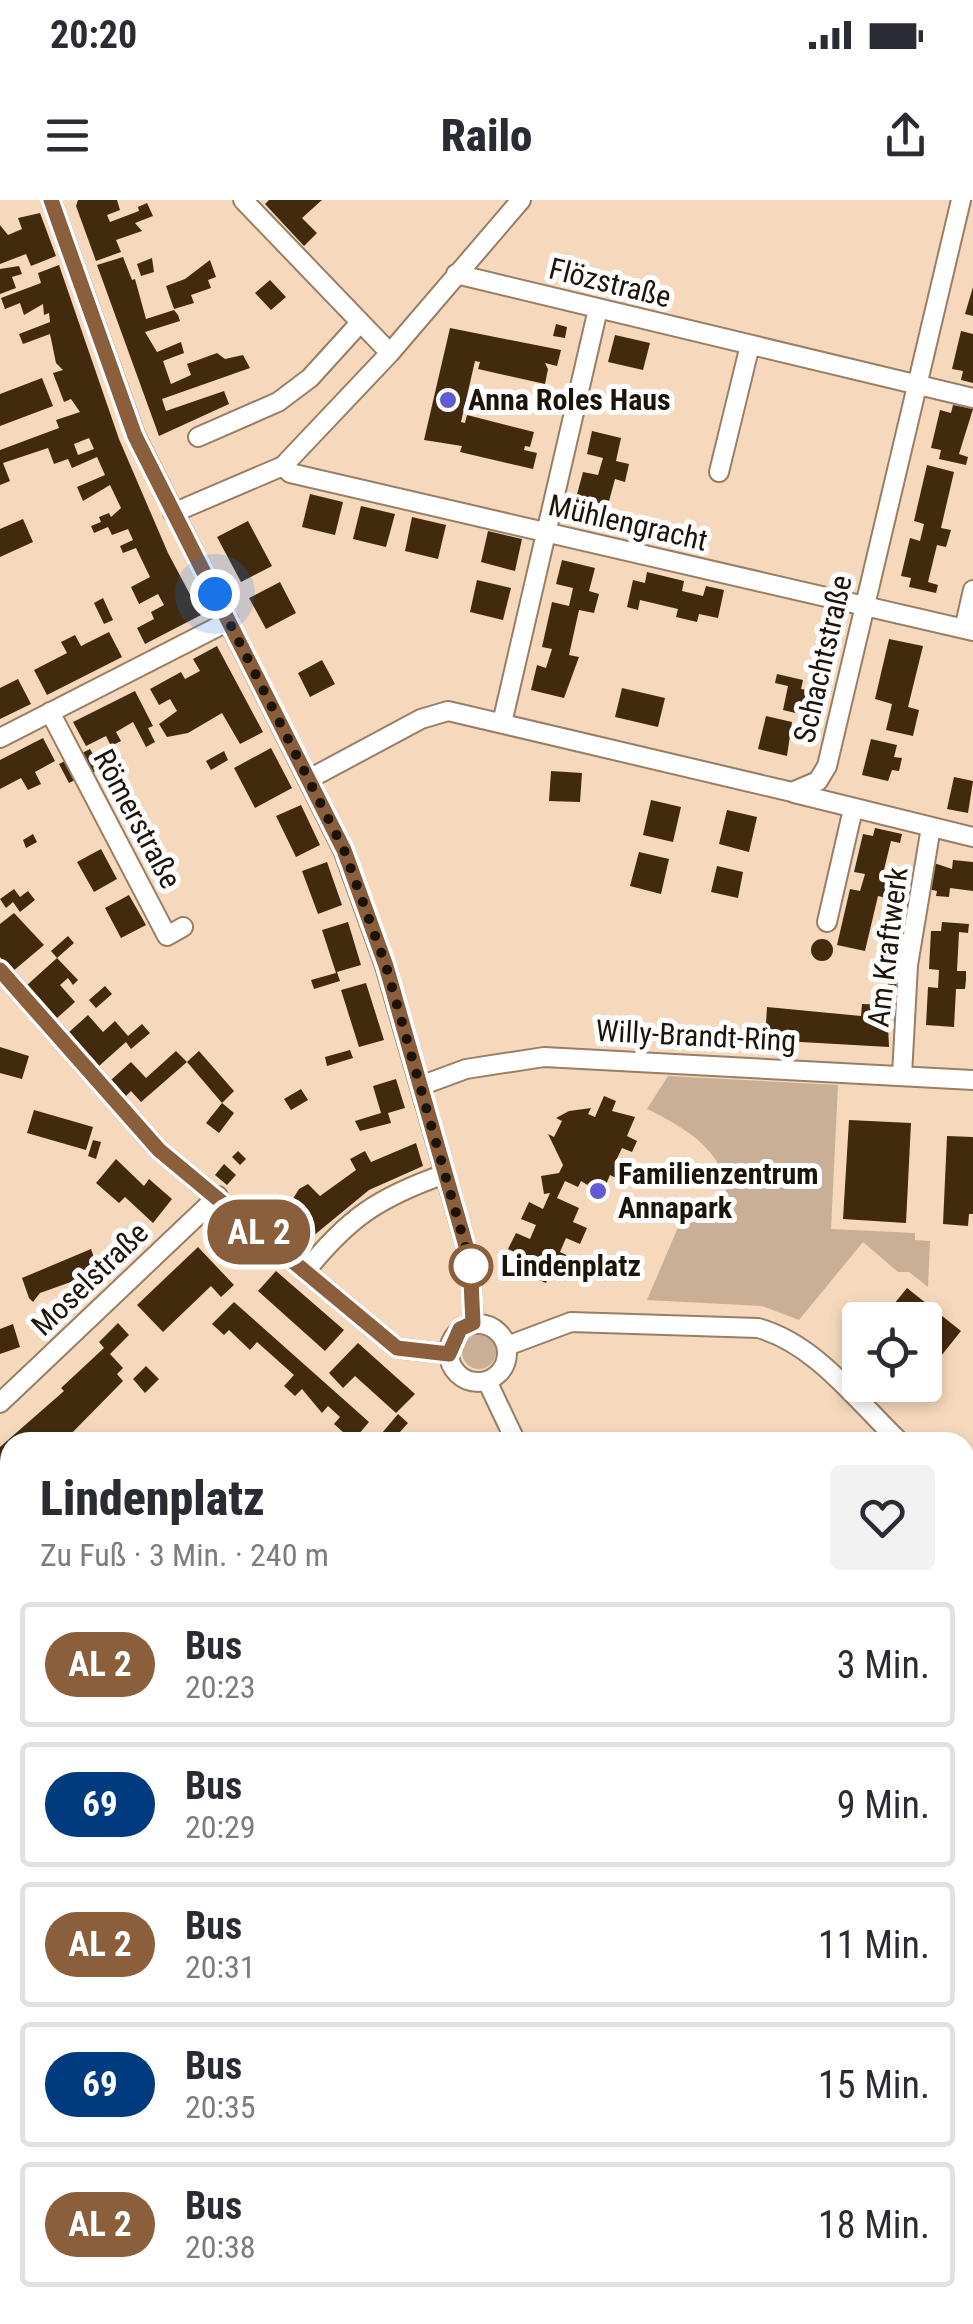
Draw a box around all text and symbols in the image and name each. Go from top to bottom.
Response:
text: 20:20 [50,13,137,57]
icon: menu [40,108,95,163]
icon: share [878,108,933,163]
text: Railo [441,109,532,162]
street label: Flözstraße [545,250,675,315]
place label: Anna Roles Haus [468,382,671,417]
marker: Anna Roles Haus [437,389,459,411]
street label: Mühlengracht [545,487,711,558]
your location [190,569,240,619]
street label: Schachtstraße [786,572,859,746]
street label: Römerstraße [86,743,189,894]
street label: Am Kraftwerk [860,865,915,1029]
street label: Willy-Brandt-Ring [595,1013,797,1058]
place label: Familienzentrum Annapark [618,1156,819,1225]
marker: Familienzentrum Annapark [587,1180,609,1202]
line badge: AL 2 [189,1200,329,1264]
text: AL 2 [227,1212,291,1253]
street label: Moselstraße [24,1215,155,1342]
marker: Lindenplatz [450,1245,492,1287]
place label: Lindenplatz [501,1248,641,1283]
map controls [842,1302,942,1402]
button: locate [842,1302,942,1402]
button: heart [830,1465,935,1570]
text: Lindenplatz [40,1470,265,1527]
text: Zu Fuß · 3 Min. · 240 m [40,1536,329,1574]
text: Bus [185,1624,242,1668]
text: 3 Min. [837,1643,930,1687]
text: AL 2 [68,1644,132,1685]
text: 20:23 [185,1668,256,1706]
text: Bus [185,1764,242,1808]
text: 9 Min. [837,1783,930,1827]
text: 69 [82,1784,118,1825]
text: 20:29 [185,1808,256,1846]
text: Bus [185,1904,242,1948]
text: 11 Min. [818,1923,930,1967]
text: AL 2 [68,1924,132,1965]
text: 20:31 [185,1948,256,1986]
text: Bus [185,2044,242,2088]
text: 15 Min. [818,2063,930,2107]
text: 69 [82,2064,118,2105]
text: 20:35 [185,2088,256,2126]
text: Bus [185,2184,242,2228]
text: 18 Min. [818,2203,930,2247]
text: AL 2 [68,2204,132,2245]
text: 20:38 [185,2228,256,2266]

